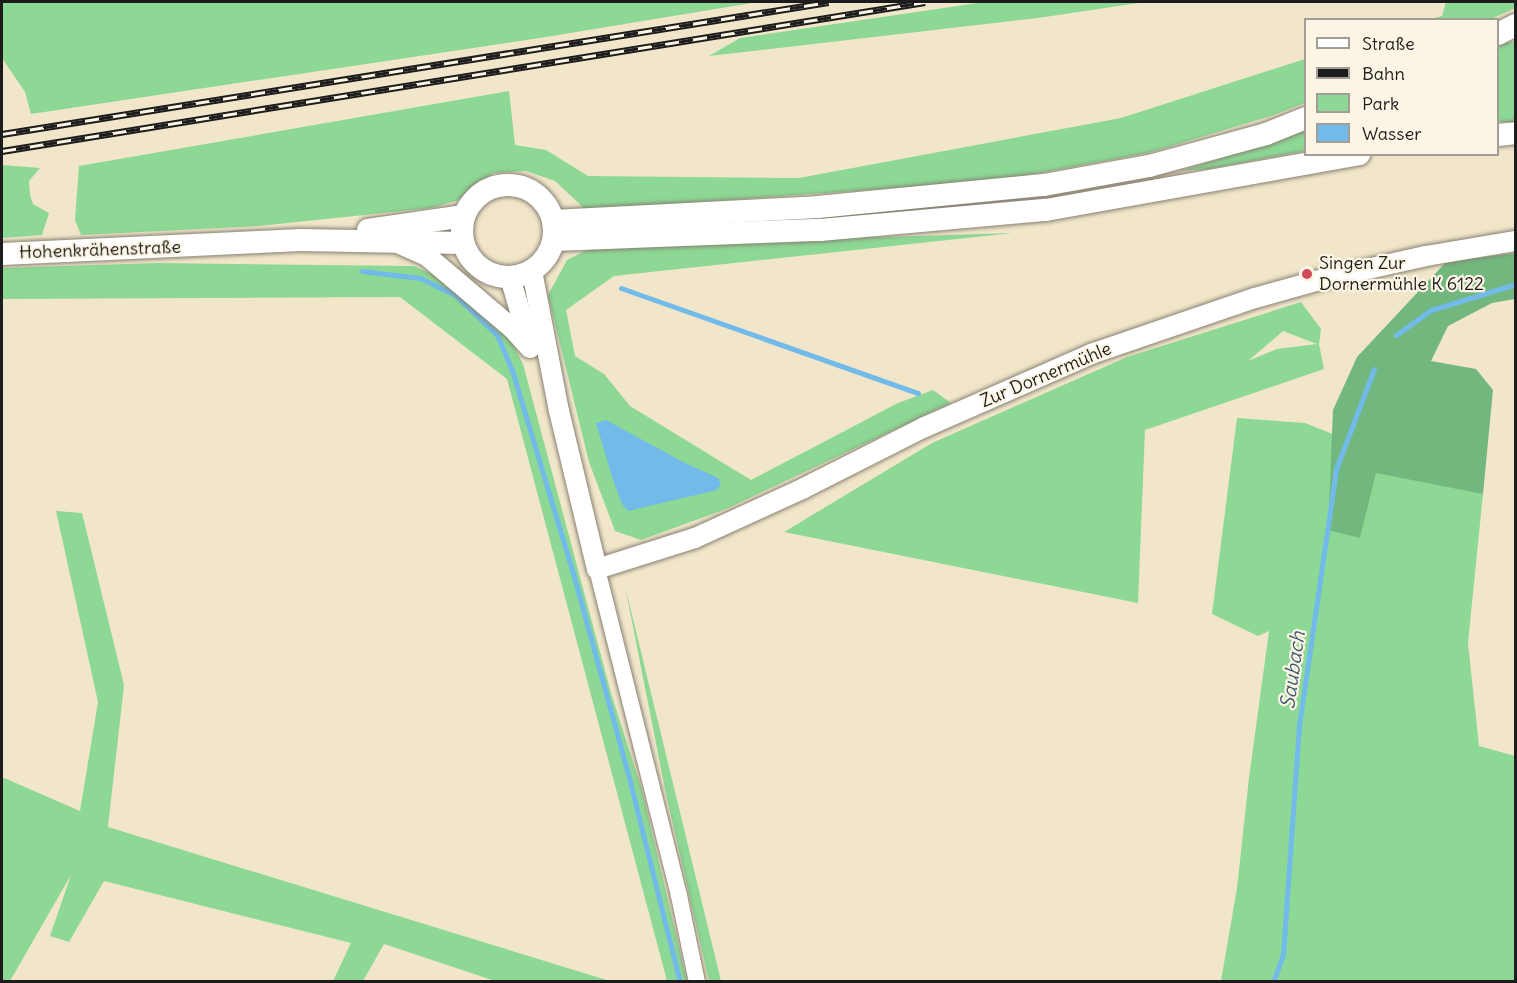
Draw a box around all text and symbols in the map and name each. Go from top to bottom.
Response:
legend [1304,18,1499,156]
text: Straße [1362,32,1415,55]
text: Bahn [1362,62,1405,85]
text: Park [1362,92,1399,115]
text: Wasser [1362,122,1421,145]
street label: Hohenkrähenstraße [19,236,181,264]
place label: Singen Zur Dornermühle K 6122 [1319,253,1484,296]
marker: Singen Zur Dornermühle K 6122 [1300,267,1314,281]
street label: Zur Dornermühle [977,338,1115,412]
water label: Saubach [1275,630,1309,710]

